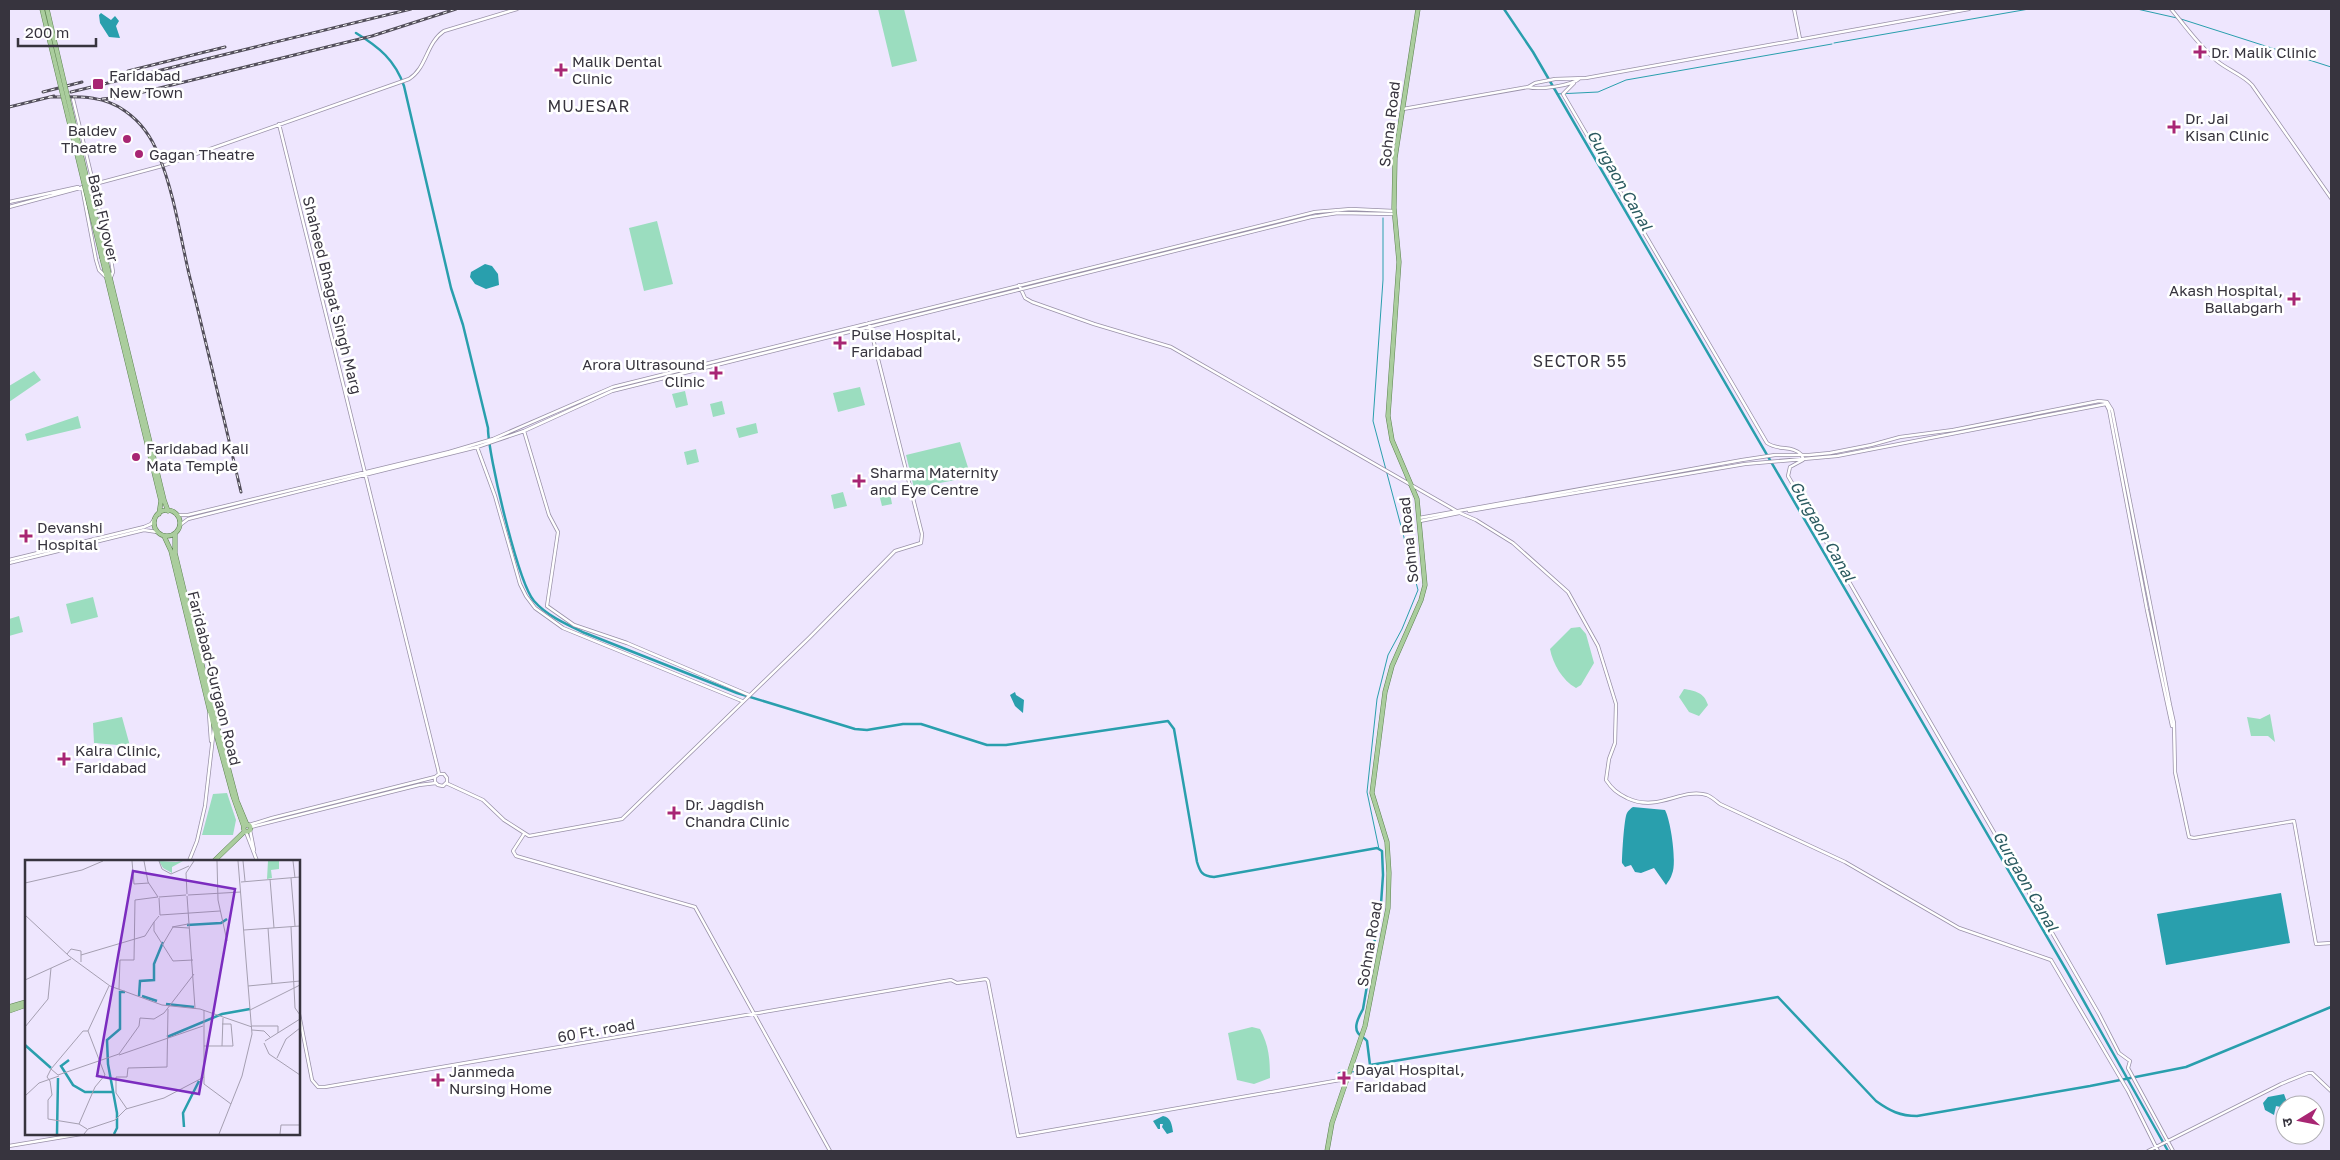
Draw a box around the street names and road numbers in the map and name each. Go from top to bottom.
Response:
street label: Sohna Road [1375,80,1403,168]
street label: Bata Flyover [85,172,123,264]
street label: Shaheed Bhagat Singh Marg [300,194,366,396]
street label: Sohna Road [1395,496,1421,584]
street label: Faridabad-Gurgaon Road [185,589,245,767]
street label: Sohna Road [1353,900,1385,988]
street label: 60 Ft. road [556,1014,636,1046]

